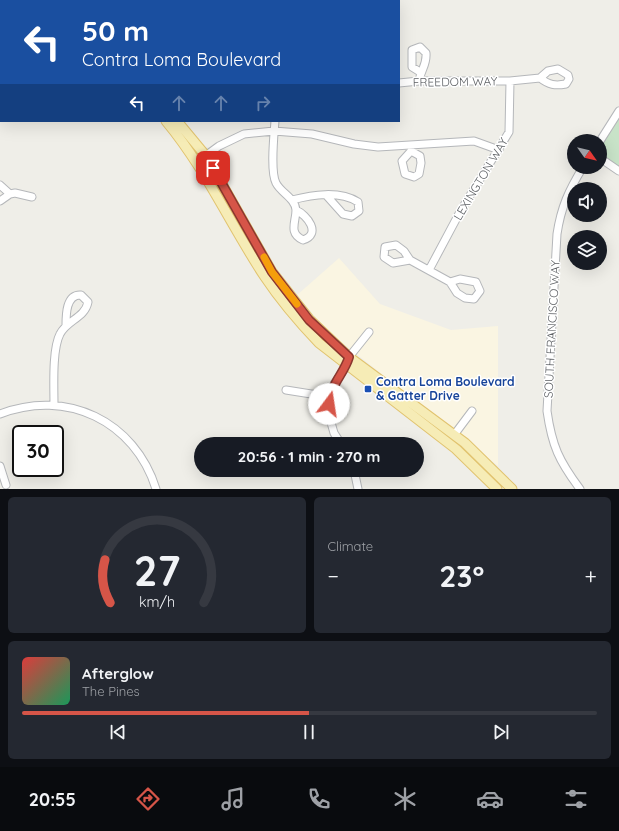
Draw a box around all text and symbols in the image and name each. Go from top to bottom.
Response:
text: 50 m [82,13,149,48]
icon: left [16,16,68,68]
text: Contra Loma Boulevard [82,48,281,71]
street label: FREEDOM WAY [412,73,498,90]
icon: left [126,92,148,114]
icon: ahead [168,92,190,114]
icon: ahead [210,92,232,114]
icon: right [252,92,274,114]
street label: LEXINGTON WAY [450,134,511,223]
north arrow [567,134,607,174]
map controls [567,134,607,270]
pin [196,151,230,185]
icon: arrive [202,157,224,179]
button: sound [567,182,607,222]
button: layers [567,230,607,270]
street label: SOUTH FRANCISCO WAY [540,259,563,398]
place label: Contra Loma Boulevard & Gatter Drive [376,374,514,403]
position arrow [308,383,350,425]
marker: Contra Loma Boulevard & Gatter Drive [363,384,373,394]
speed limit sign: 30 [12,425,64,477]
text: 20:56 · 1 min · 270 m [238,447,380,466]
text: Climate [328,538,373,554]
text: 27 [133,544,180,596]
text: 23° [439,557,484,595]
text: − [328,562,339,590]
text: + [585,562,597,590]
text: km/h [139,593,175,611]
text: Afterglow [82,664,154,683]
text: The Pines [82,683,140,699]
icon: previous [107,721,129,743]
icon: pause [298,721,320,743]
icon: next [490,721,512,743]
icon: directions [134,785,162,813]
icon: music [219,785,247,813]
icon: phone [305,785,333,813]
icon: climate [391,785,419,813]
icon: car [476,785,504,813]
icon: filters [562,785,590,813]
text: 20:55 [29,788,76,811]

